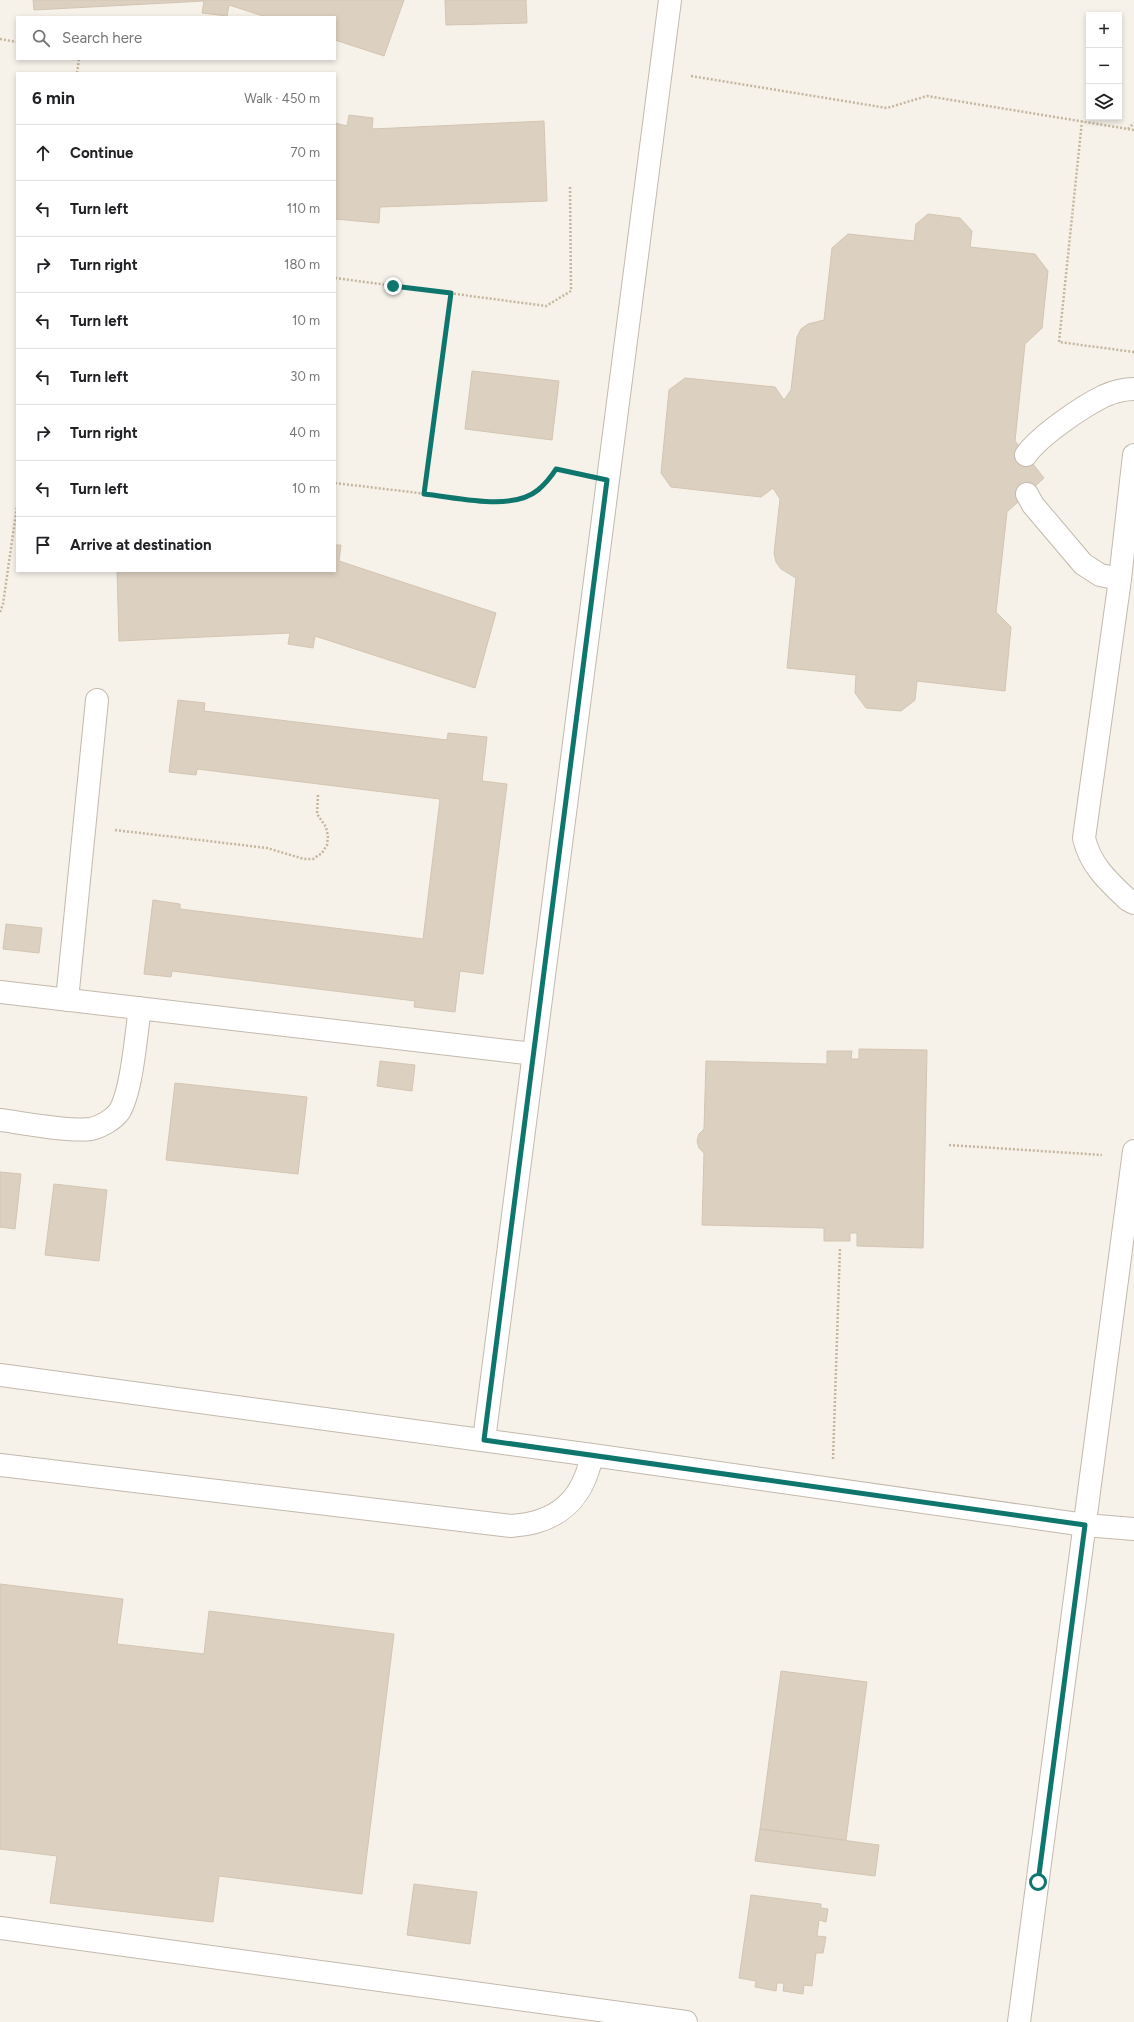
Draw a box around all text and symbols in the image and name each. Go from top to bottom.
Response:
map controls [1086,12,1122,120]
button: + [1086,12,1122,48]
search box [16,16,336,60]
icon: search [30,27,52,49]
text: Search here [62,29,142,47]
button: − [1086,48,1122,84]
button: layers [1086,84,1122,120]
text: 6 min [32,88,75,108]
text: Walk · 450 m [244,91,320,106]
icon: ahead [32,142,54,164]
text: Continue [70,144,133,162]
text: 70 m [290,145,320,160]
icon: left [32,198,54,220]
text: Turn left [70,200,128,218]
text: 110 m [287,201,320,216]
icon: right [32,254,54,276]
text: Turn right [70,256,138,274]
text: 180 m [284,257,320,272]
route end [384,277,402,295]
icon: left [32,310,54,332]
text: Turn left [70,312,128,330]
text: 10 m [292,313,320,328]
icon: left [32,366,54,388]
text: Turn left [70,368,128,386]
text: 30 m [290,369,320,384]
icon: right [32,422,54,444]
text: Turn right [70,424,138,442]
text: 40 m [289,425,320,440]
icon: left [32,478,54,500]
text: Turn left [70,480,128,498]
text: 10 m [292,481,320,496]
icon: arrive [32,534,54,556]
text: Arrive at destination [70,536,211,554]
route start [1029,1873,1047,1891]

